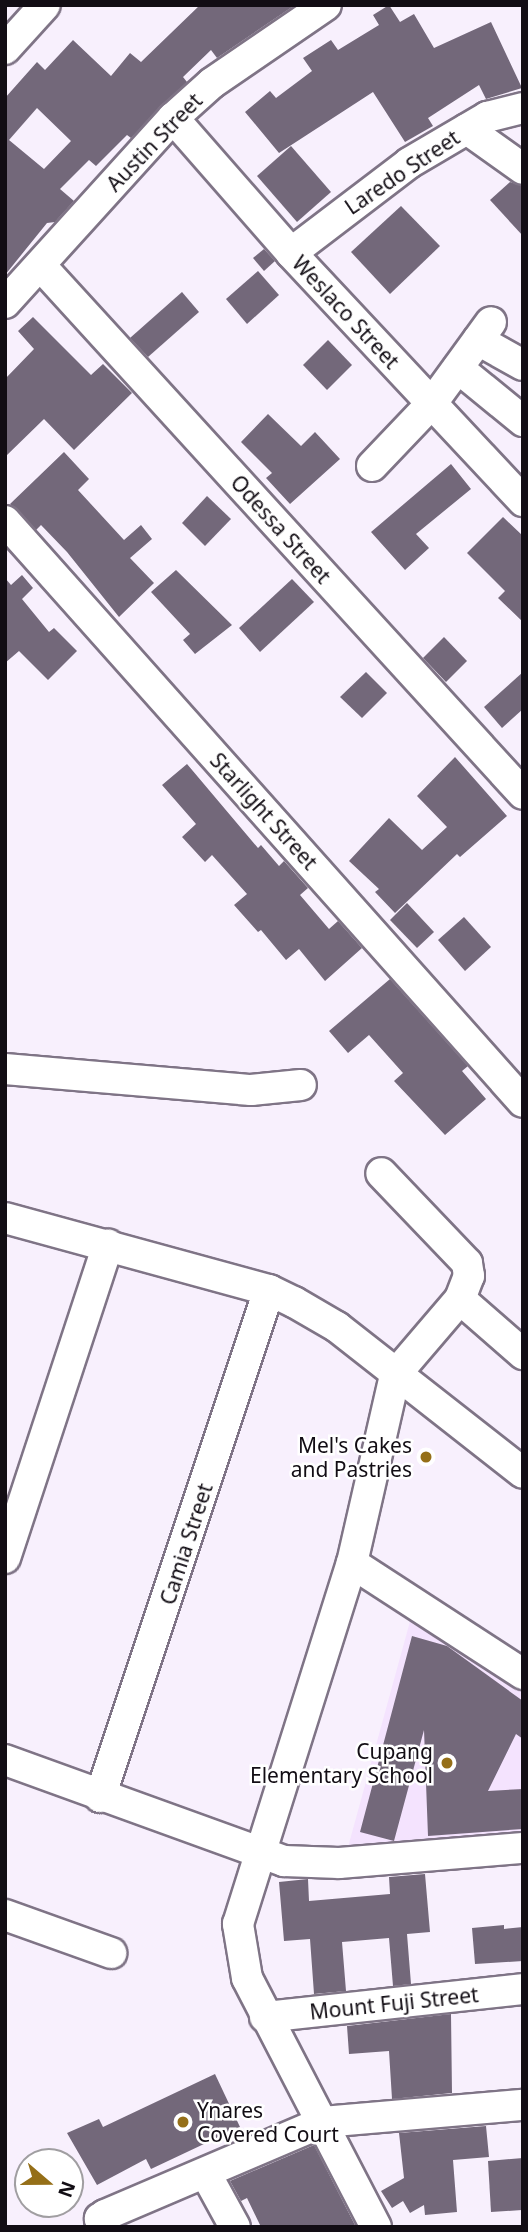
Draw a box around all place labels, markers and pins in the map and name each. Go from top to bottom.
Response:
place label: Mel's Cakes and Pastries [291,1432,412,1482]
marker: Mel's Cakes and Pastries [418,1449,434,1465]
place label: Cupang Elementary School [250,1738,433,1788]
marker: Cupang Elementary School [439,1755,455,1771]
place label: Ynares Covered Court [197,2097,339,2147]
marker: Ynares Covered Court [175,2114,191,2130]

